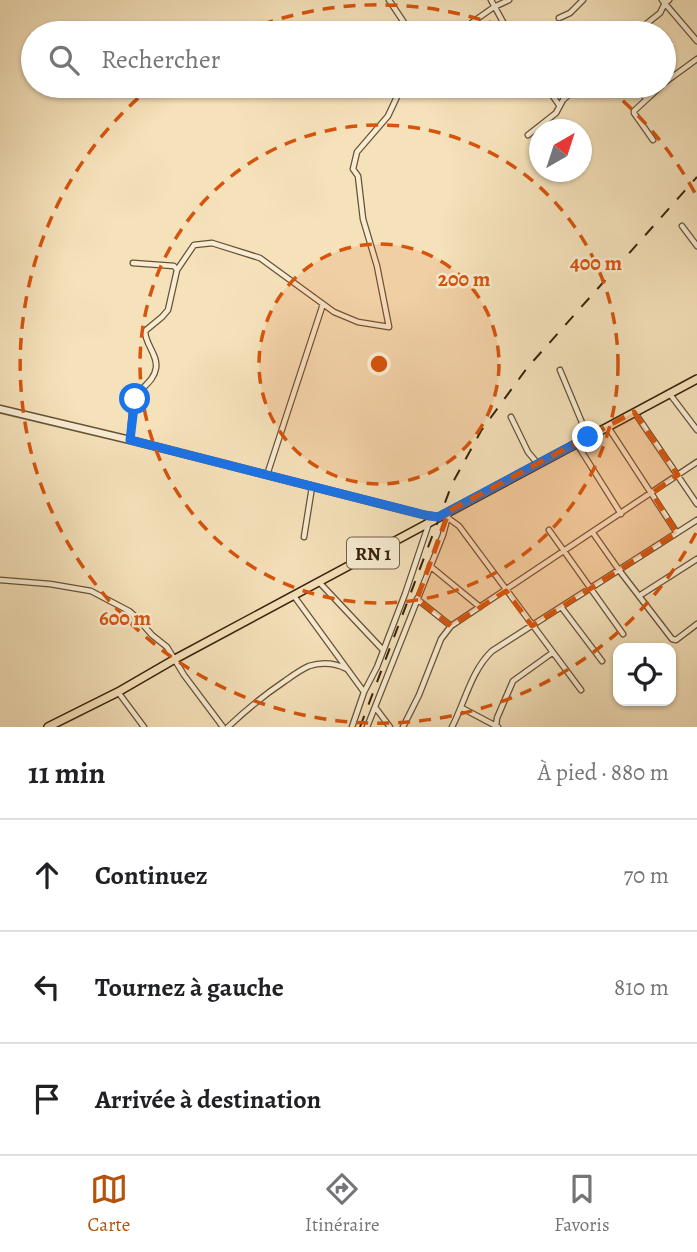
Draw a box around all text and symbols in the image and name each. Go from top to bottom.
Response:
search box [21,21,676,98]
icon: search [45,41,83,79]
text: Rechercher [101,42,221,77]
north arrow [529,119,592,182]
text: 400 m [570,249,623,277]
text: 200 m [438,265,491,293]
centre of rings [367,352,391,376]
route start [119,383,150,414]
route end [572,421,603,452]
road number: RN 1 [347,538,399,568]
text: 600 m [99,604,151,632]
map controls [613,643,676,706]
button: locate [613,643,676,706]
text: 11 min [28,753,105,793]
text: À pied · 880 m [538,757,669,788]
icon: ahead [28,856,66,894]
text: Continuez [95,858,208,893]
text: 70 m [623,860,669,891]
icon: left [28,968,66,1006]
text: Tournez à gauche [95,970,284,1005]
text: 810 m [614,972,669,1003]
icon: arrive [28,1080,66,1118]
text: Arrivée à destination [95,1082,321,1117]
tab: Carte [87,1170,130,1238]
tab: Itinéraire [305,1170,379,1238]
tab: Favoris [554,1170,610,1238]

